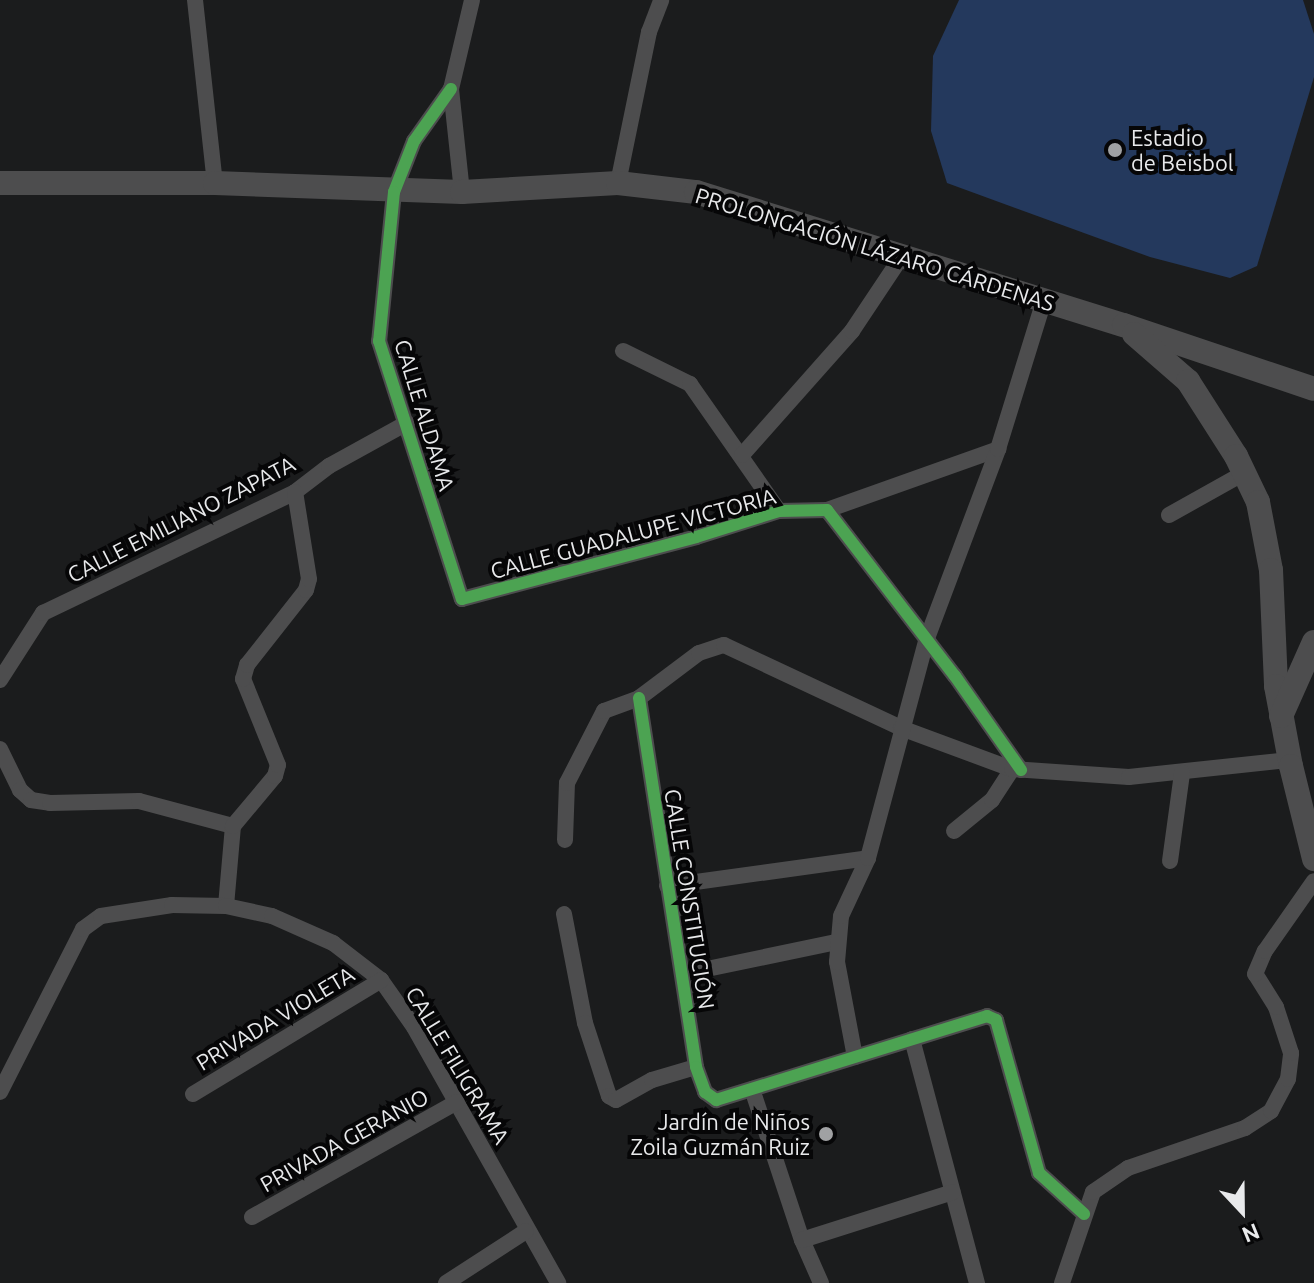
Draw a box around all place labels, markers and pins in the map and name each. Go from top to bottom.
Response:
place label: Estadio de Beisbol [1131,124,1234,176]
marker: Estadio de Beisbol [1106,141,1124,159]
place label: Jardín de Niños Zoila Guzmán Ruiz [630,1108,810,1160]
marker: Jardín de Niños Zoila Guzmán Ruiz [817,1125,835,1143]

